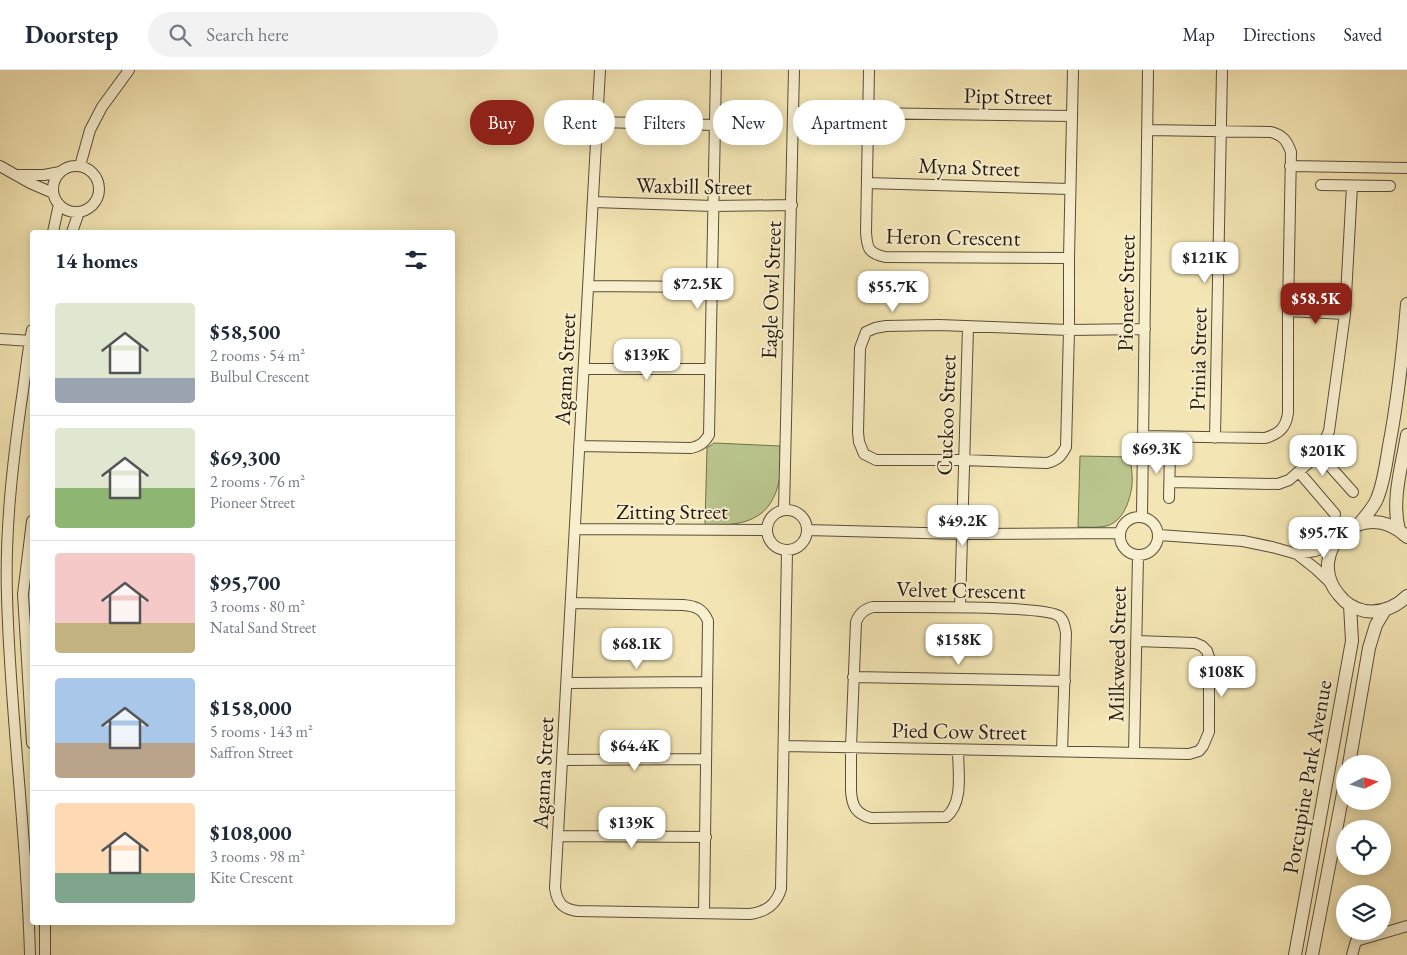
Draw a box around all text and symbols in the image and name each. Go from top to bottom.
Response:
search box [148,12,498,57]
text: Doorstep [25,19,118,50]
icon: search [166,21,194,49]
text: Search here [206,22,289,47]
text: Map [1183,23,1215,46]
text: Directions [1243,23,1315,46]
text: Saved [1343,23,1382,46]
street label: Pipt Street [963,81,1053,111]
chip: Buy [470,100,534,145]
chip: Rent [544,100,615,145]
chip: Filters [625,100,703,145]
chip: New [713,100,783,145]
chip: Apartment [793,100,905,145]
street label: Myna Street [918,151,1020,183]
street label: Waxbill Street [636,170,752,202]
street label: Eagle Owl Street [754,220,788,360]
street label: Heron Crescent [885,221,1021,253]
street label: Pioneer Street [1110,234,1142,352]
pin: $121K [1170,242,1240,284]
icon: filters [402,246,430,274]
text: 14 homes [55,247,138,274]
text: $121K [1183,247,1227,268]
pin: $72.5K [657,268,739,310]
pin: $55.7K [852,270,934,313]
text: $72.5K [674,273,722,294]
text: $55.7K [869,276,917,297]
pin: $58.5K [1275,282,1357,325]
text: $58.5K [1292,288,1340,309]
street label: Prinia Street [1183,307,1213,411]
street label: Agama Street [548,312,582,427]
text: $58,500 [210,318,280,345]
icon: home [95,323,155,383]
pin: $139K [612,338,682,381]
text: $139K [625,344,669,365]
text: 2 rooms · 54 m² [210,345,305,366]
street label: Cuckoo Street [929,354,963,476]
text: Bulbul Crescent [210,366,309,387]
pin: $69.3K [1116,432,1198,475]
pin: $201K [1288,434,1358,477]
text: $69.3K [1133,438,1181,459]
text: $201K [1301,440,1345,461]
text: $69,300 [210,444,280,471]
icon: home [95,448,155,508]
text: 2 rooms · 76 m² [210,471,305,492]
text: Pioneer Street [210,492,295,513]
street label: Zitting Street [616,497,728,526]
pin: $49.2K [922,504,1004,547]
text: $49.2K [939,510,987,531]
pin: $95.7K [1283,516,1365,559]
text: $95.7K [1300,522,1348,543]
text: $95,700 [210,569,280,596]
icon: home [95,573,155,633]
street label: Velvet Crescent [896,574,1026,606]
street label: Milkweed Street [1101,586,1133,722]
text: 3 rooms · 80 m² [210,596,305,617]
text: Natal Sand Street [210,617,316,638]
pin: $158K [924,624,994,666]
pin: $68.1K [596,628,678,670]
text: $158K [937,629,981,650]
text: $68.1K [613,633,661,654]
pin: $108K [1187,656,1257,698]
text: $108K [1200,661,1244,682]
street label: Porcupine Park Avenue [1276,677,1338,876]
text: $158,000 [210,694,292,721]
icon: home [95,698,155,758]
street label: Pied Cow Street [891,715,1027,747]
street label: Agama Street [526,716,560,831]
text: 5 rooms · 143 m² [210,721,313,742]
pin: $64.4K [594,730,676,772]
text: $64.4K [611,735,659,756]
text: Saffron Street [210,742,293,763]
north arrow [1336,755,1391,810]
map controls [1336,755,1391,940]
pin: $139K [597,806,667,849]
text: $139K [610,812,654,833]
text: $108,000 [210,819,292,846]
button: locate [1336,820,1391,875]
icon: home [95,823,155,883]
text: 3 rooms · 98 m² [210,846,305,867]
text: Kite Crescent [210,867,293,888]
button: layers [1336,885,1391,940]

